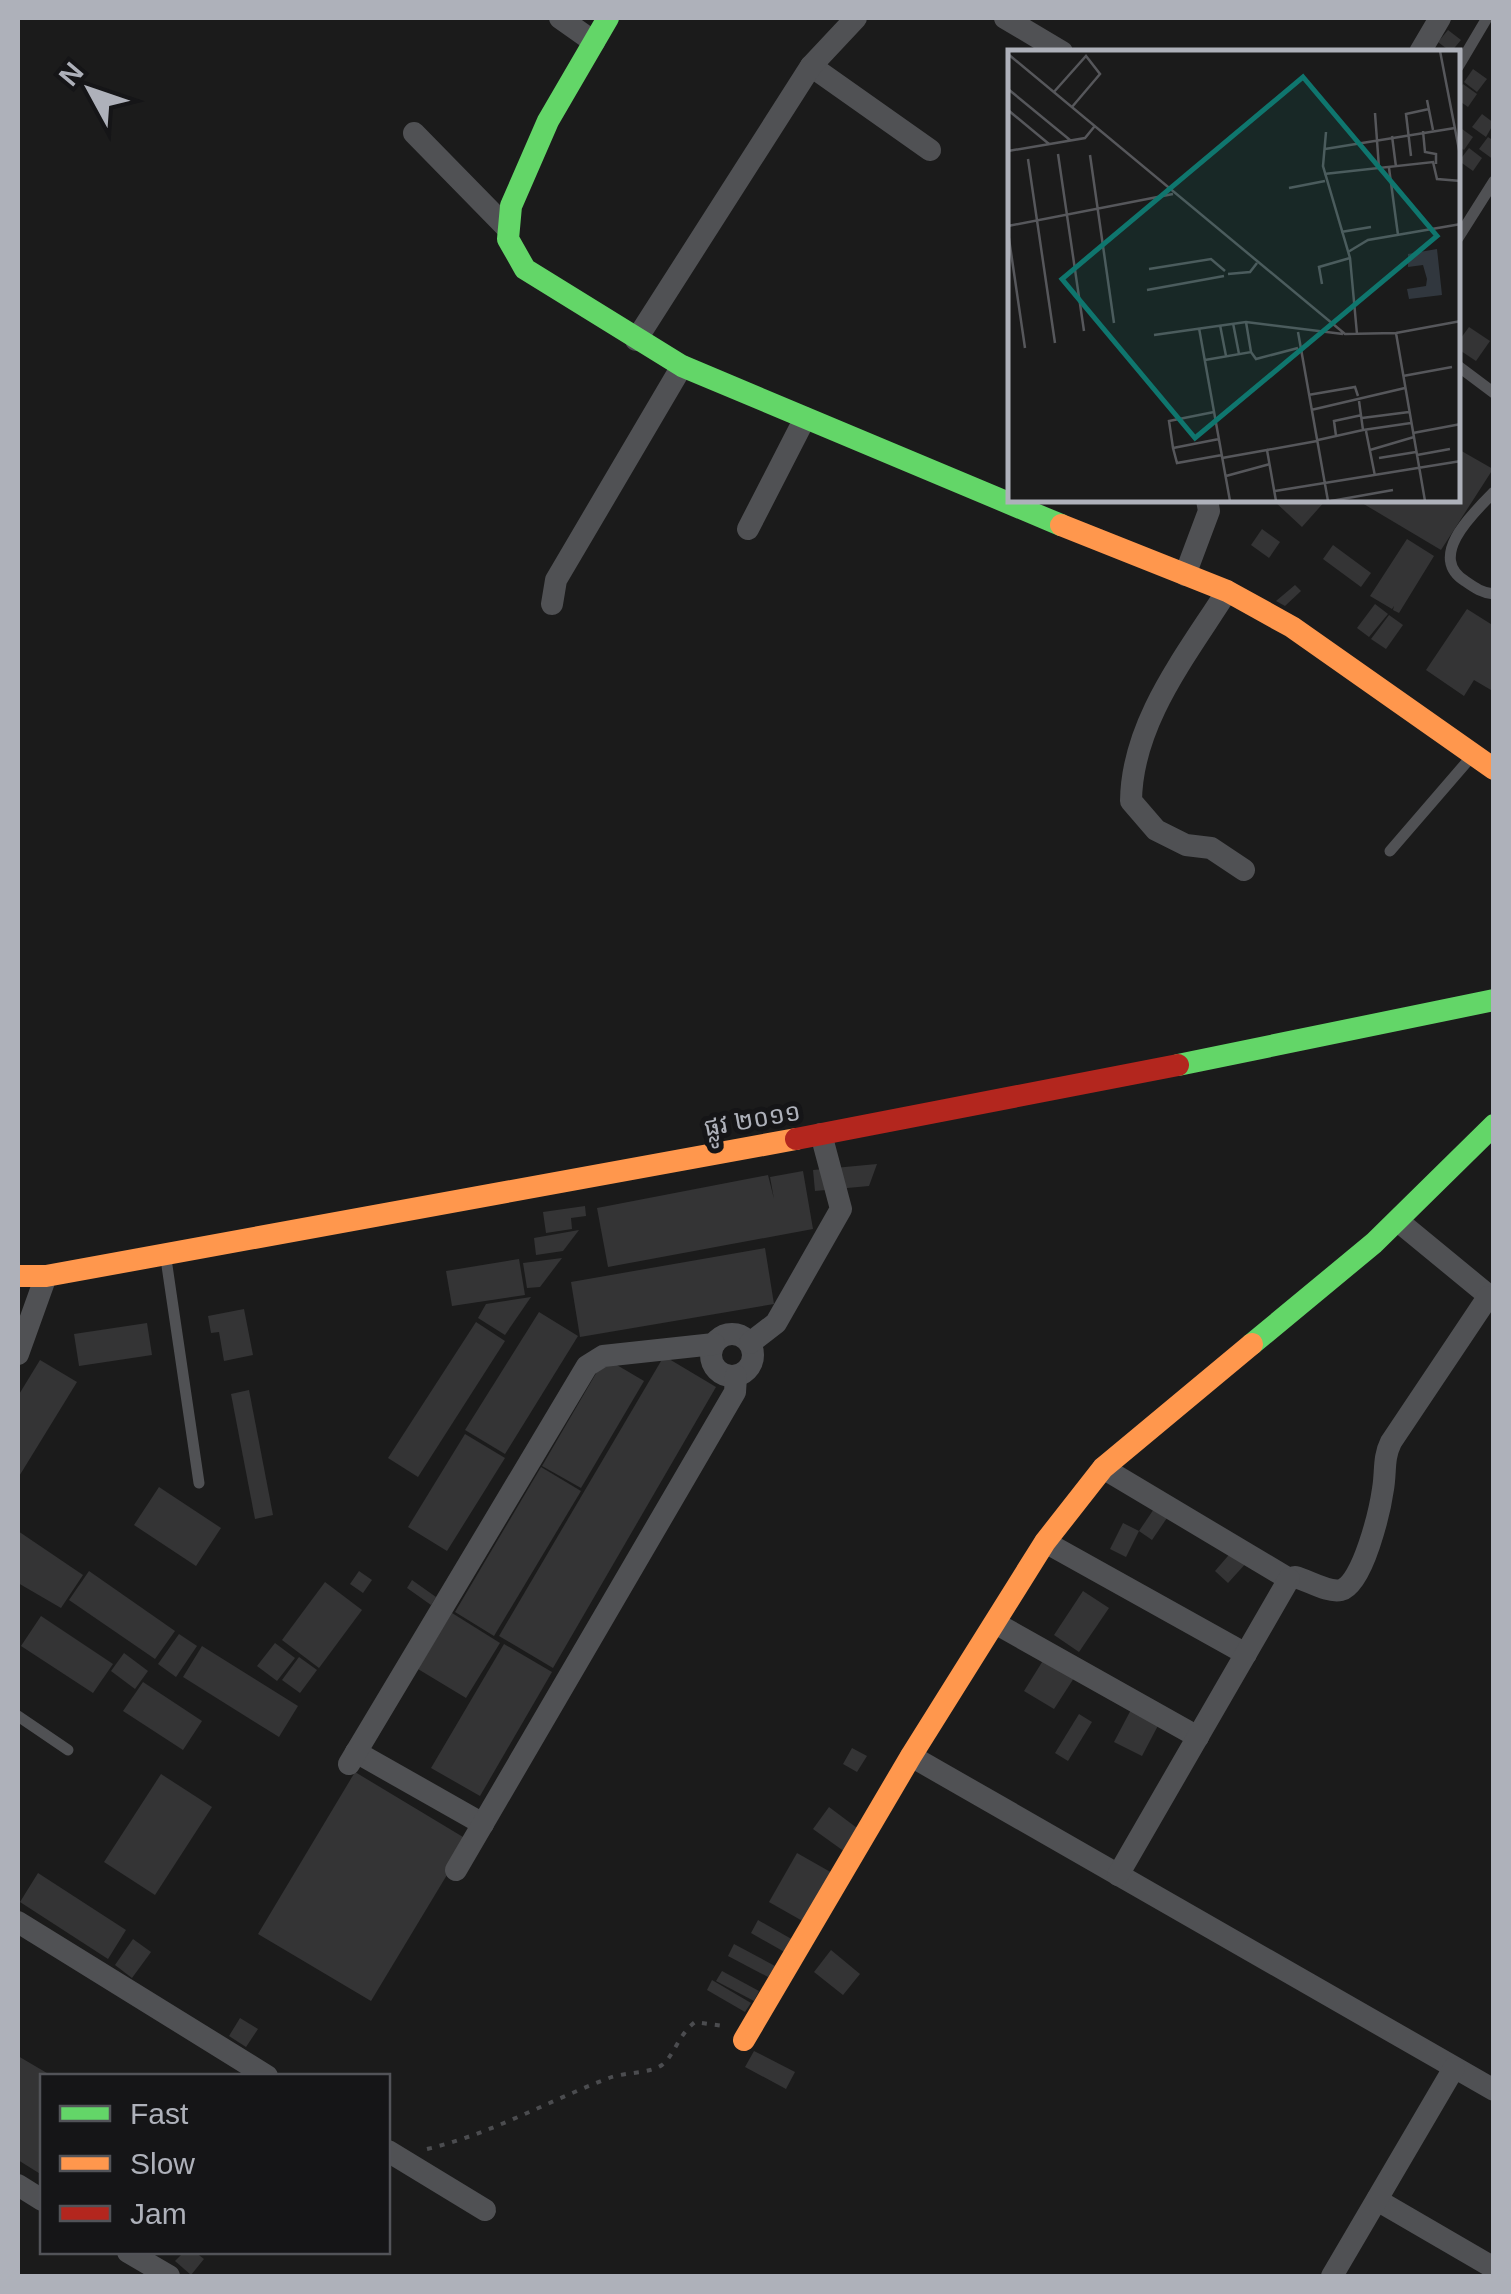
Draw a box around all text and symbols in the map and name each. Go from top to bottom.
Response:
north arrow [40,40,140,140]
inset map [1008,50,1461,502]
text: N [53,57,90,92]
street label: ផ្លូវ ២០១១ [702,1097,804,1151]
legend [40,2074,390,2254]
text: Fast [130,2097,189,2130]
text: Slow [130,2147,195,2180]
text: Jam [130,2197,187,2230]

